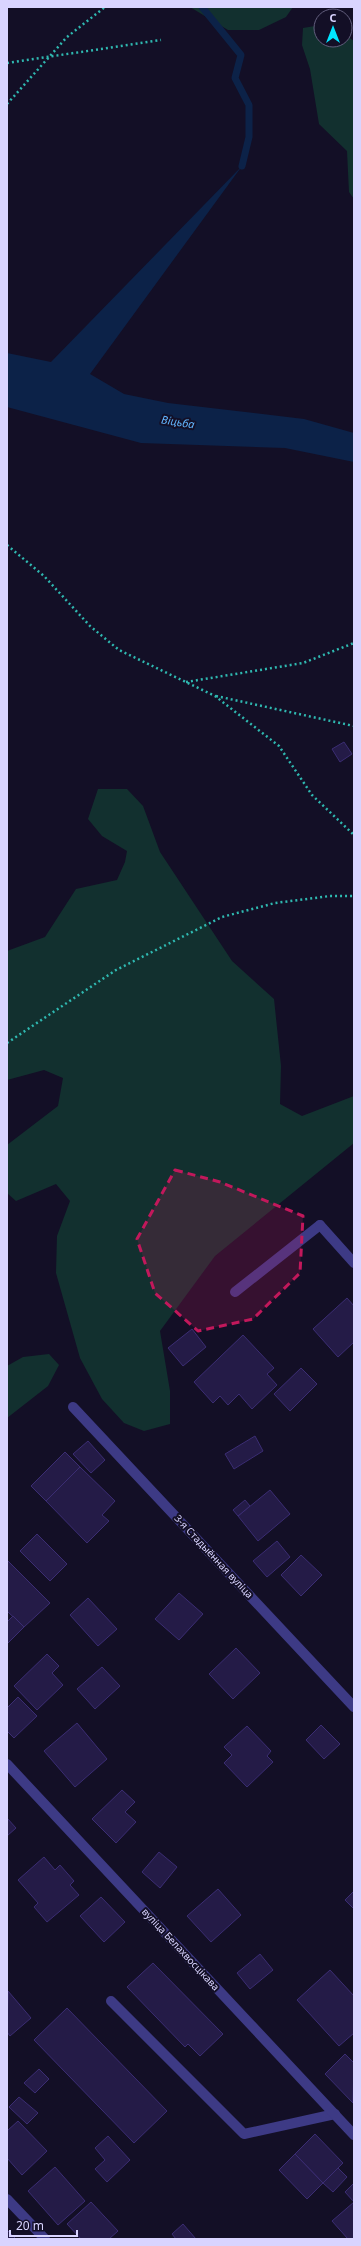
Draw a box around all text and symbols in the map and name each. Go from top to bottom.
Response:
north arrow [313,8,353,48]
text: С [329,10,337,25]
water label: Віцьба [160,411,196,432]
street label: 3-я Стадыённая вуліца [172,1511,256,1601]
street label: вуліца Белахвосцікава [139,1905,223,1993]
scale bar [10,2212,77,2238]
text: 20 m [16,2217,44,2234]

